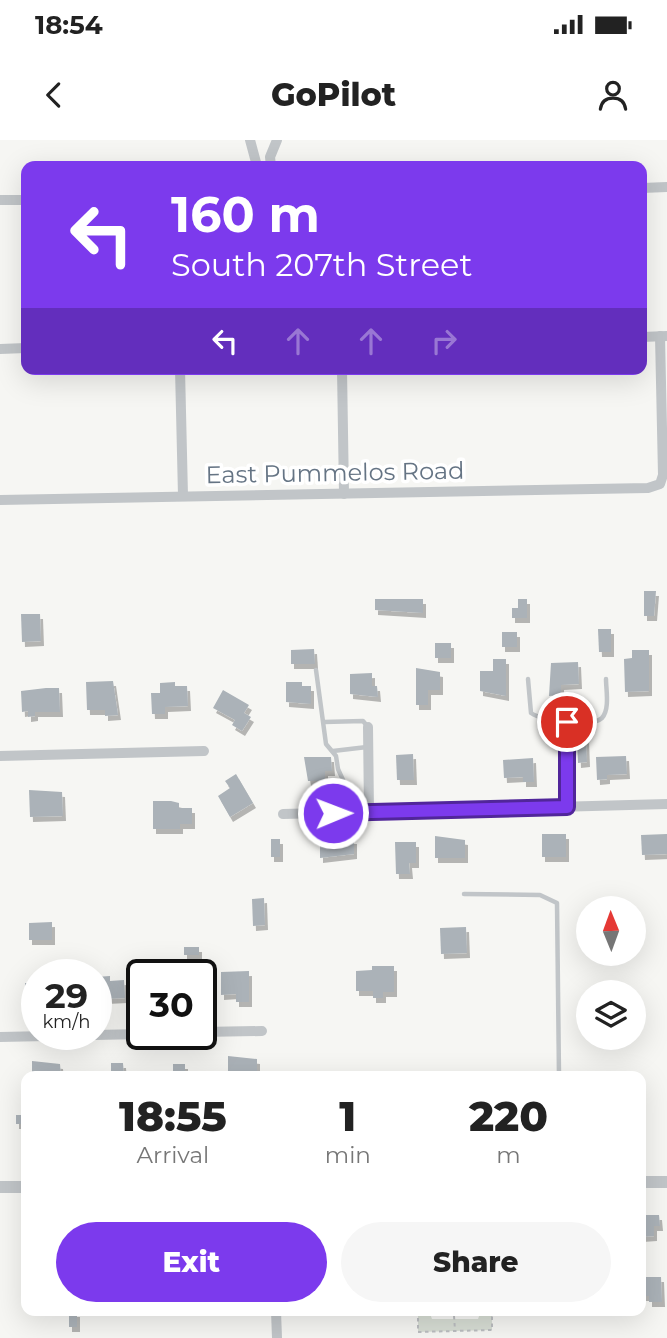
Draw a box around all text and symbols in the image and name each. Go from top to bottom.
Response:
text: 18:54 [35,9,103,41]
text: GoPilot [271,75,396,114]
icon: back [35,76,73,114]
icon: person [594,76,632,114]
text: 160 m [171,185,320,244]
icon: left [56,189,147,280]
text: South 207th Street [171,245,472,284]
icon: left [206,322,244,360]
icon: ahead [279,322,317,360]
icon: ahead [352,322,390,360]
icon: right [425,322,463,360]
street label: East Pummelos Road [205,456,465,489]
pin [537,692,597,752]
icon: arrive [548,703,586,741]
position arrow [296,776,370,850]
north arrow [576,896,646,966]
map controls [576,896,646,1050]
speed limit sign: 30 [126,959,217,1050]
text: 29 [45,974,88,1017]
button: layers [576,980,646,1050]
text: km/h [42,1011,91,1033]
text: 18:55 [119,1090,227,1142]
text: 1 [339,1090,356,1142]
text: 220 [469,1090,548,1142]
text: Arrival [137,1141,209,1169]
text: min [325,1141,371,1169]
text: m [496,1141,521,1169]
button: Exit [56,1222,327,1302]
button: Share [341,1222,611,1302]

